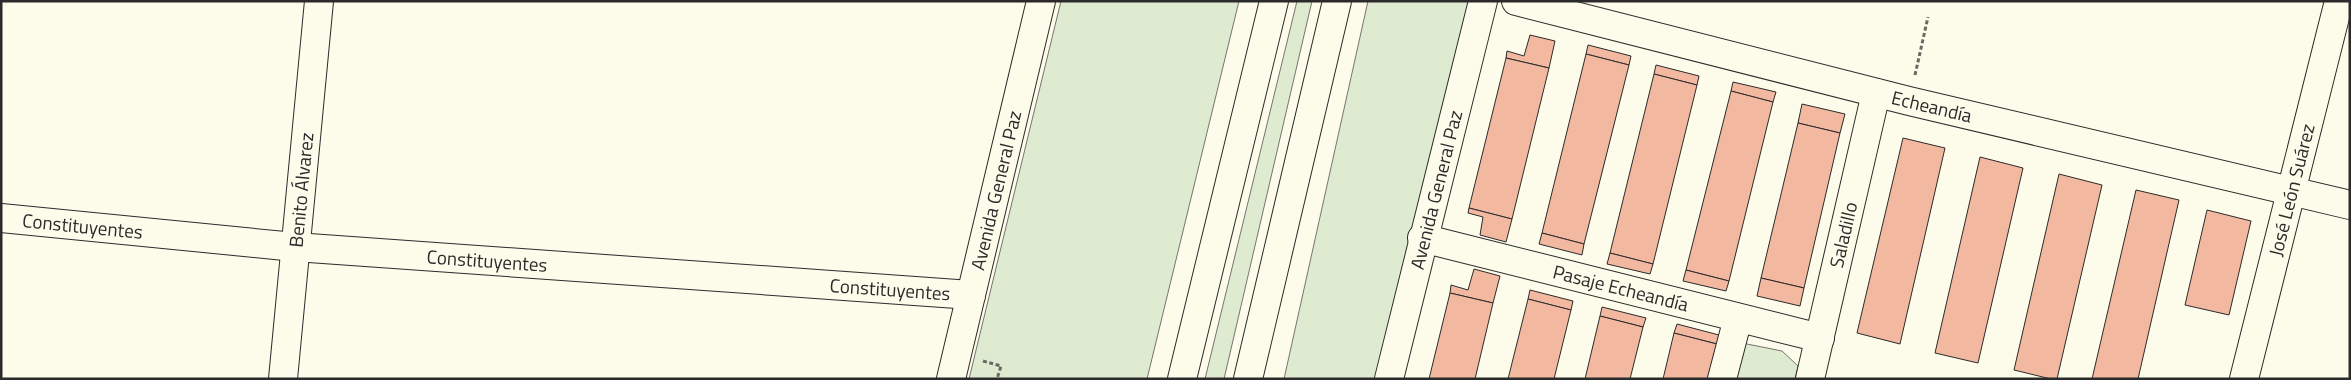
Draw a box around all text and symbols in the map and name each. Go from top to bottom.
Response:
street label: Echeandía [1889,82,1976,130]
street label: Avenida General Paz [1402,107,1469,272]
street label: Avenida General Paz [962,108,1028,273]
street label: José León Suárez [2260,120,2322,259]
street label: Benito Álvarez [281,131,320,249]
street label: Saladillo [1821,199,1864,270]
street label: Constituyentes [21,205,144,246]
street label: Constituyentes [426,241,549,279]
street label: Pasaje Echeandía [1550,256,1692,319]
street label: Constituyentes [829,270,952,308]

